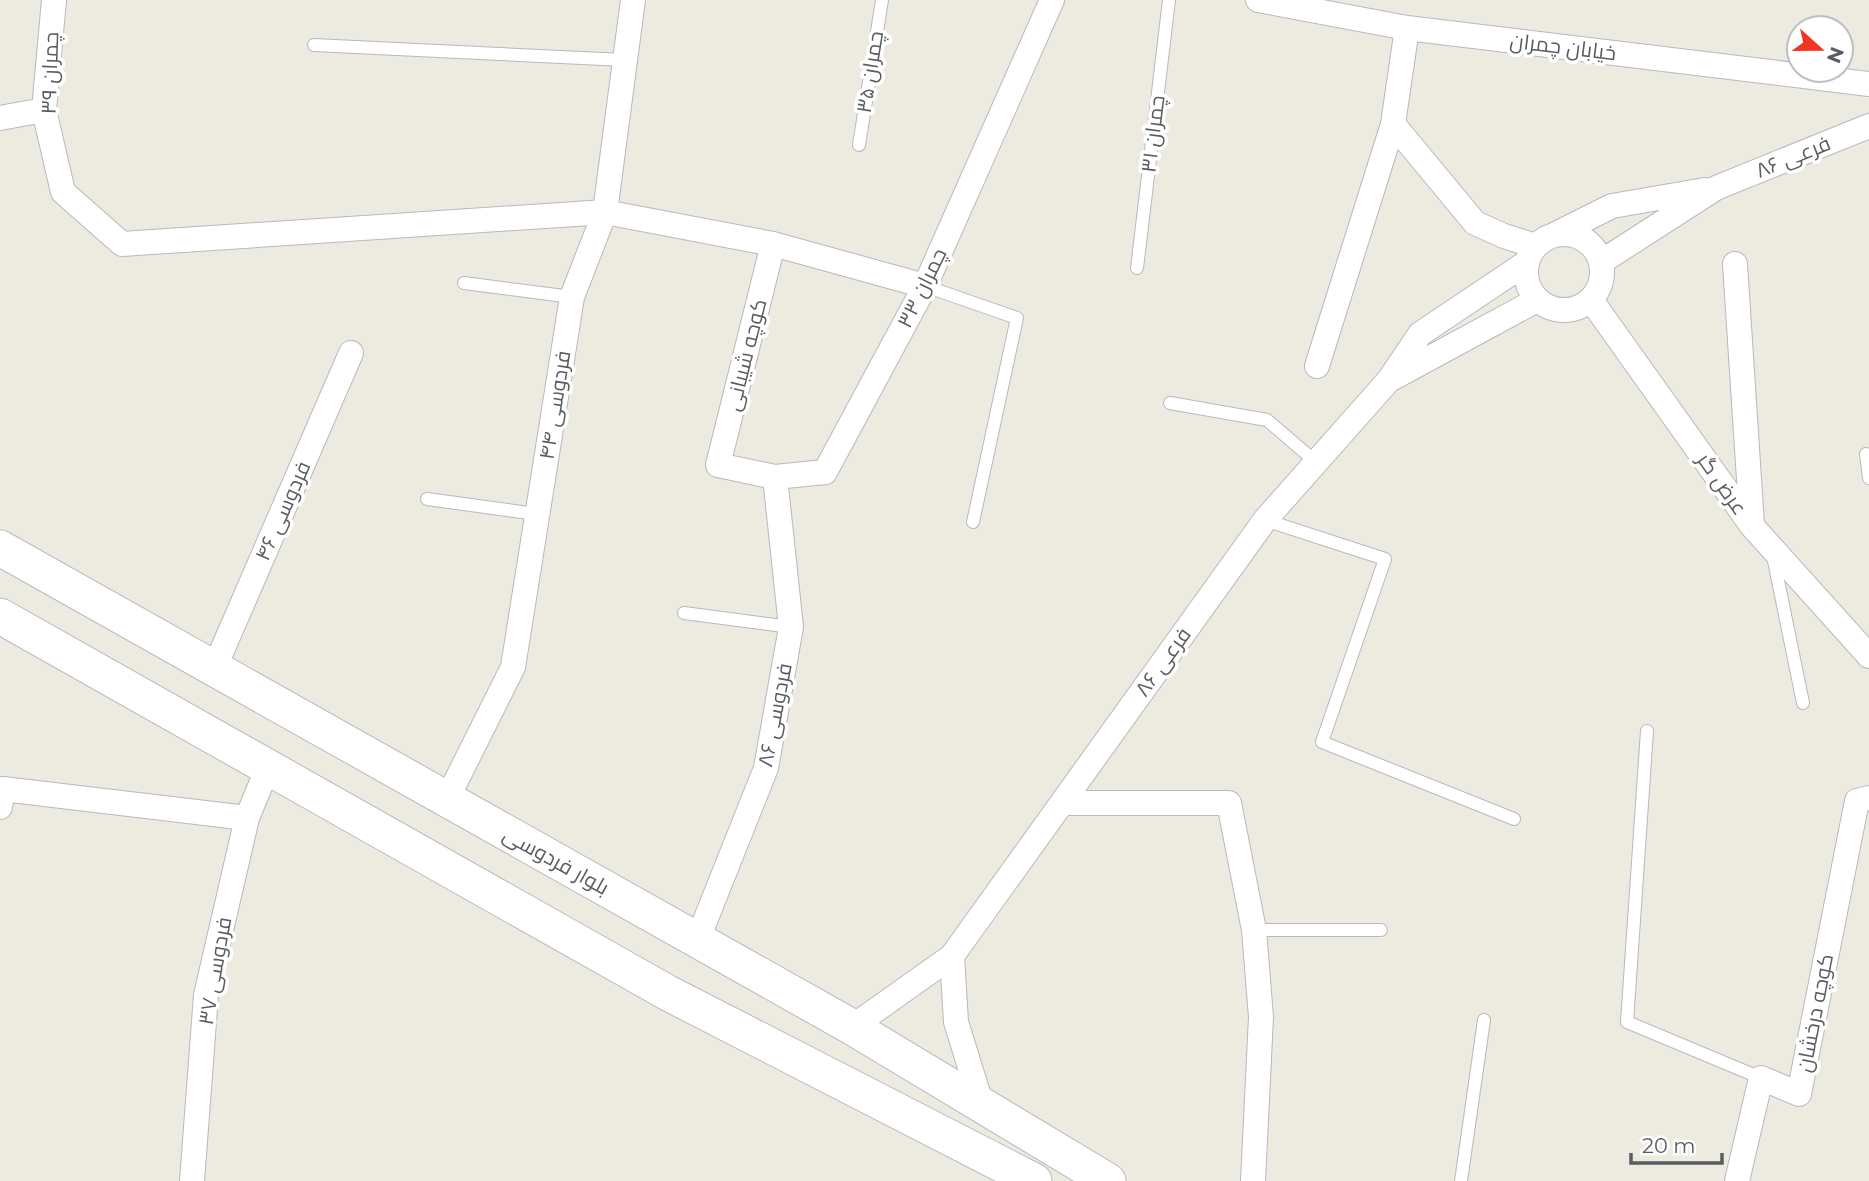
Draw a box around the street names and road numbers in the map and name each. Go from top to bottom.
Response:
street label: خیابان چمران [1508,28,1618,67]
street label: چمران ۳۵ [851,29,890,115]
street label: چمران ۳۹ [36,31,65,115]
street label: چمران ۳۱ [1135,94,1172,174]
street label: فرعی ۸۶ [1752,130,1834,184]
street label: چمران ۳۳ [892,244,953,333]
street label: کوچه شیبانی [720,296,773,414]
street label: فردوسی ۴۴ [534,349,576,461]
street label: عرض گر [1691,447,1753,520]
street label: فردوسی ۴۶ [250,457,316,565]
street label: فرعی ۸۶ [1129,623,1197,701]
street label: فردوسی ۸۶ [752,661,798,769]
street label: بلوار فردوسی [498,821,614,901]
street label: فردوسی ۳۷ [193,915,237,1027]
street label: کوچه درخشان [1791,952,1840,1075]

